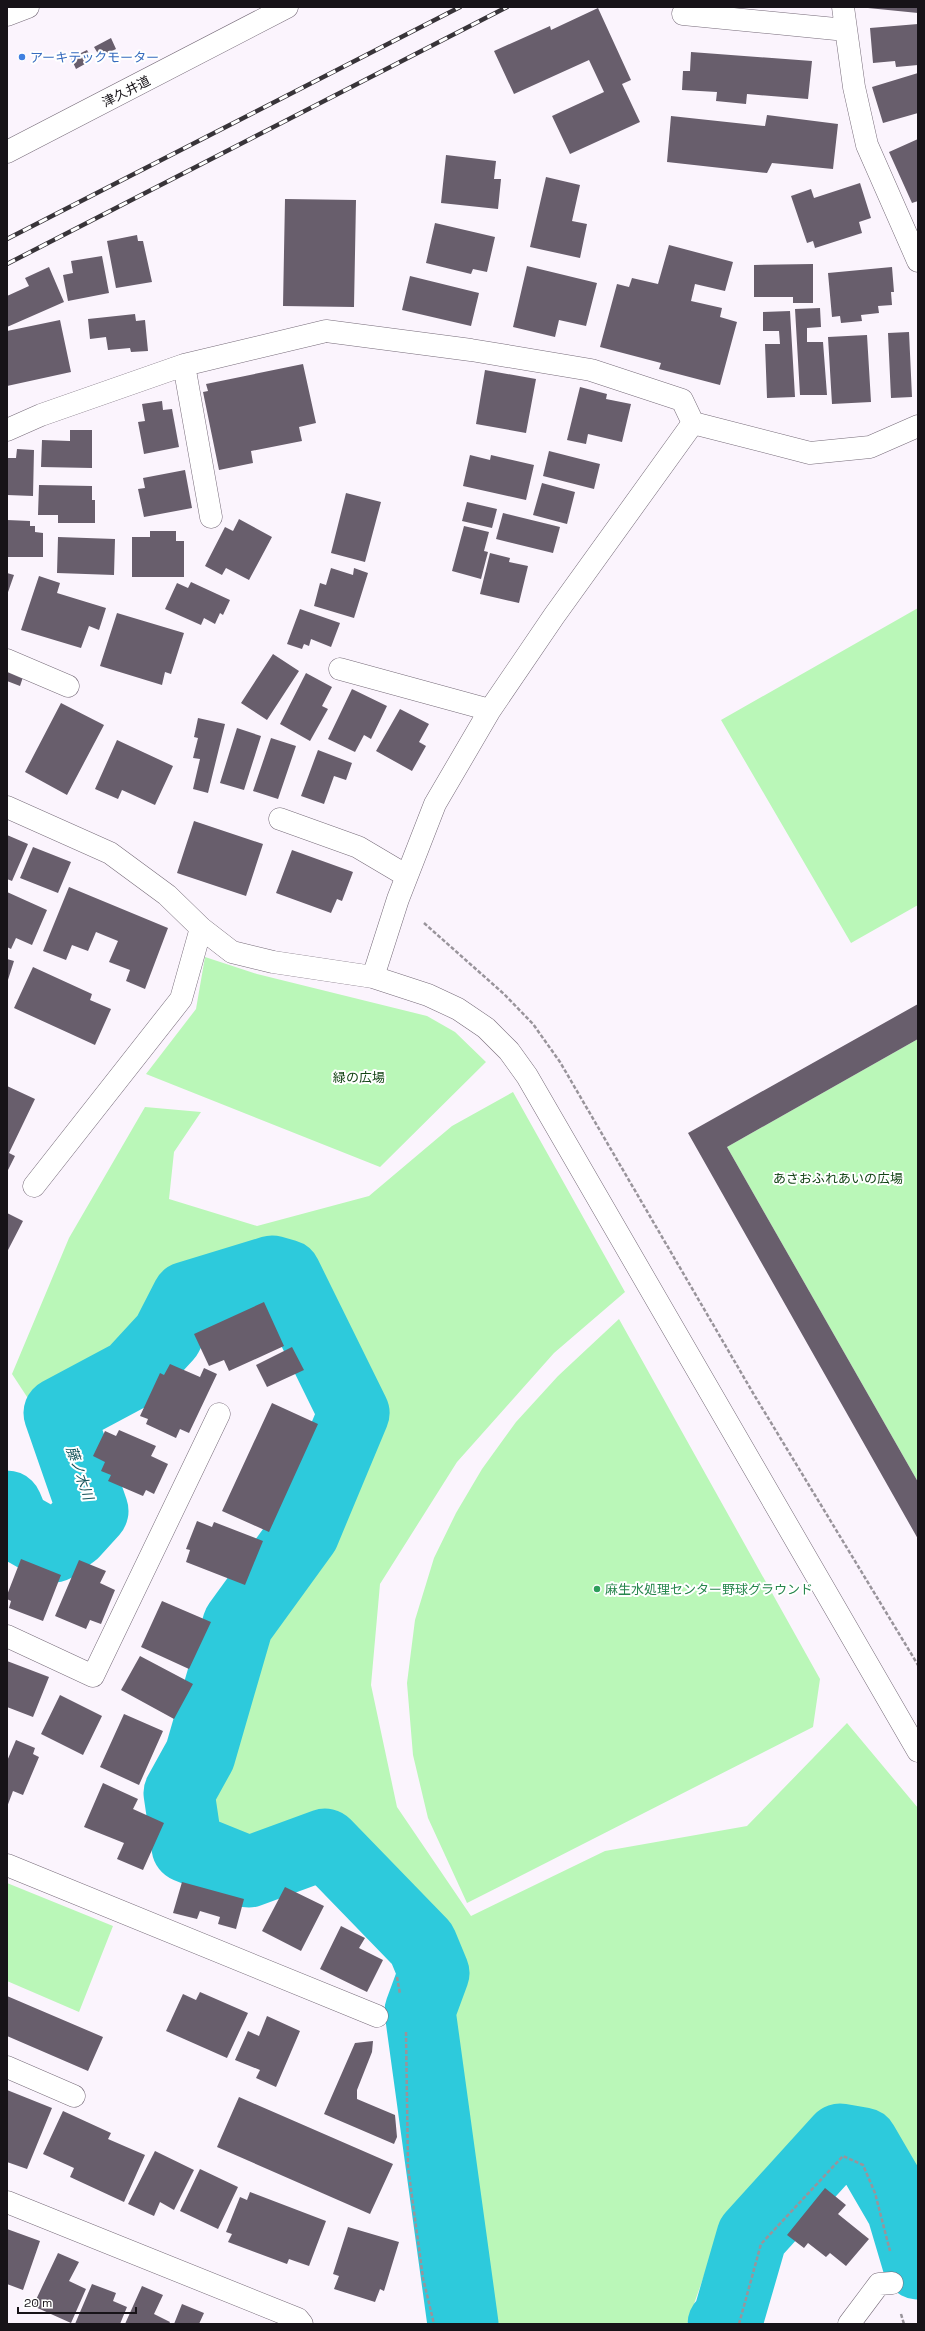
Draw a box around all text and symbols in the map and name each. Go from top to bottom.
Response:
place label: アーキテックモーター [30,49,159,66]
marker: アーキテックモーター [17,52,27,62]
street label: 津久井道 [99,72,153,111]
park label: 緑の広場 [333,1069,385,1086]
park label: あさおふれあいの広場 [773,1170,903,1187]
water label: 藤ノ木川 [62,1444,98,1504]
place label: 麻生水処理センター野球グラウンド [605,1581,813,1598]
marker: 麻生水処理センター野球グラウンド [592,1584,602,1594]
scale bar [18,2289,136,2315]
text: 20 m [24,2295,52,2311]

